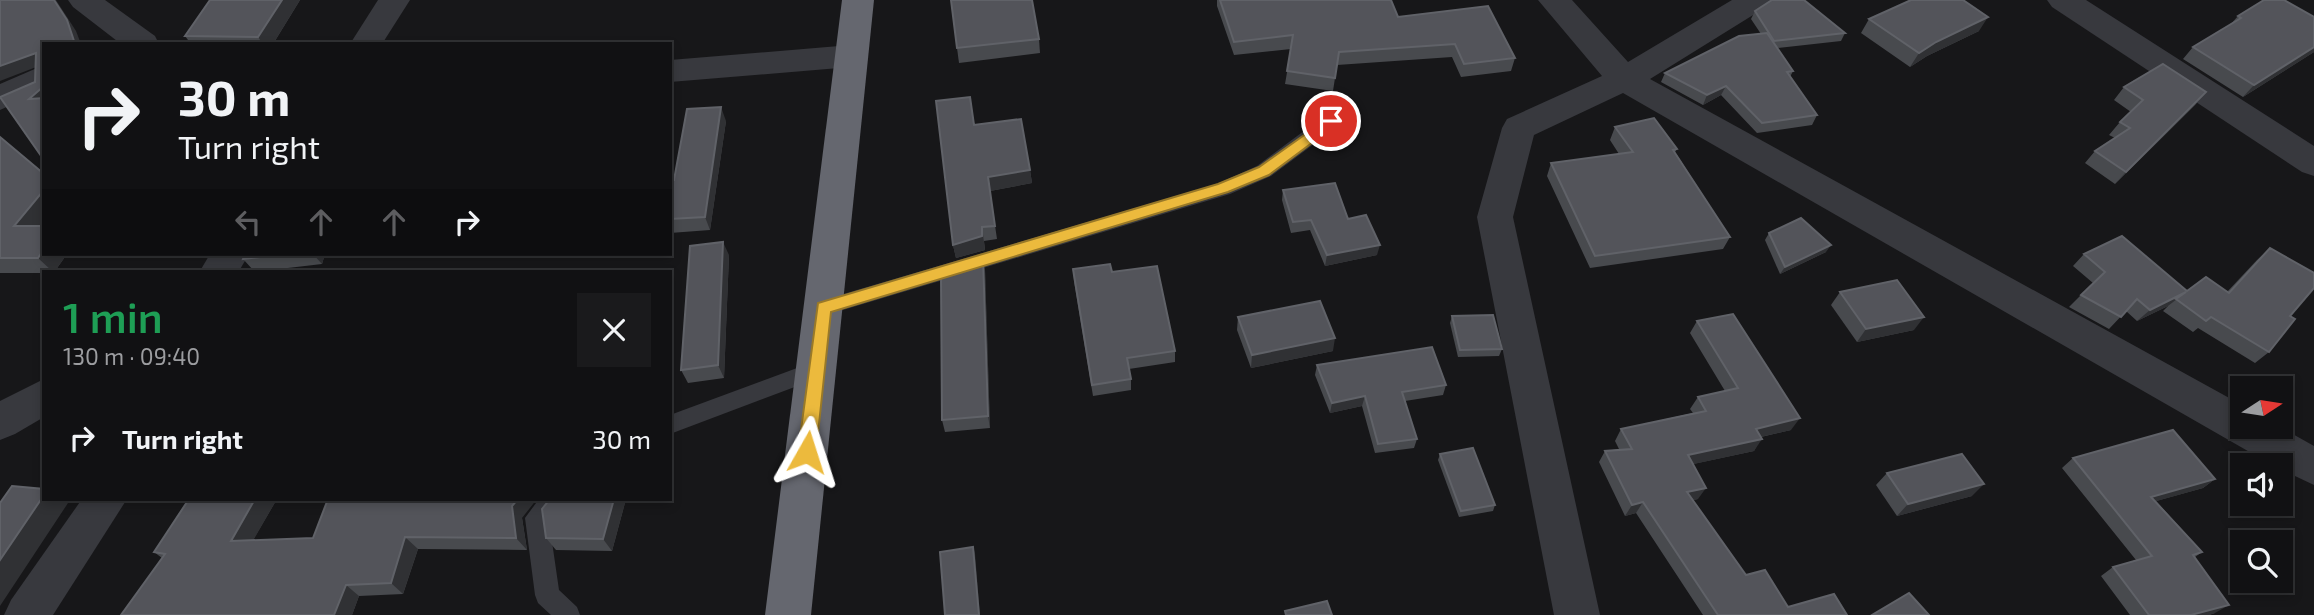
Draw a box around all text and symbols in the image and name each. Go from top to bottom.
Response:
text: 30 m [178,67,290,126]
icon: right [63,70,154,161]
pin [1301,91,1361,151]
icon: arrive [1312,102,1350,140]
text: Turn right [178,127,320,165]
icon: left [229,203,267,241]
icon: ahead [302,203,340,241]
icon: ahead [375,203,413,241]
icon: right [448,203,486,241]
text: 1 min [63,291,163,341]
button: close [577,293,651,367]
text: 130 m · 09:40 [63,342,200,370]
north arrow [2230,376,2292,439]
map controls [2230,376,2293,593]
position arrow [770,415,844,489]
icon: right [63,419,101,457]
text: Turn right [122,423,243,454]
text: 30 m [592,423,651,454]
button: sound [2230,453,2293,516]
button: search [2230,530,2293,593]

